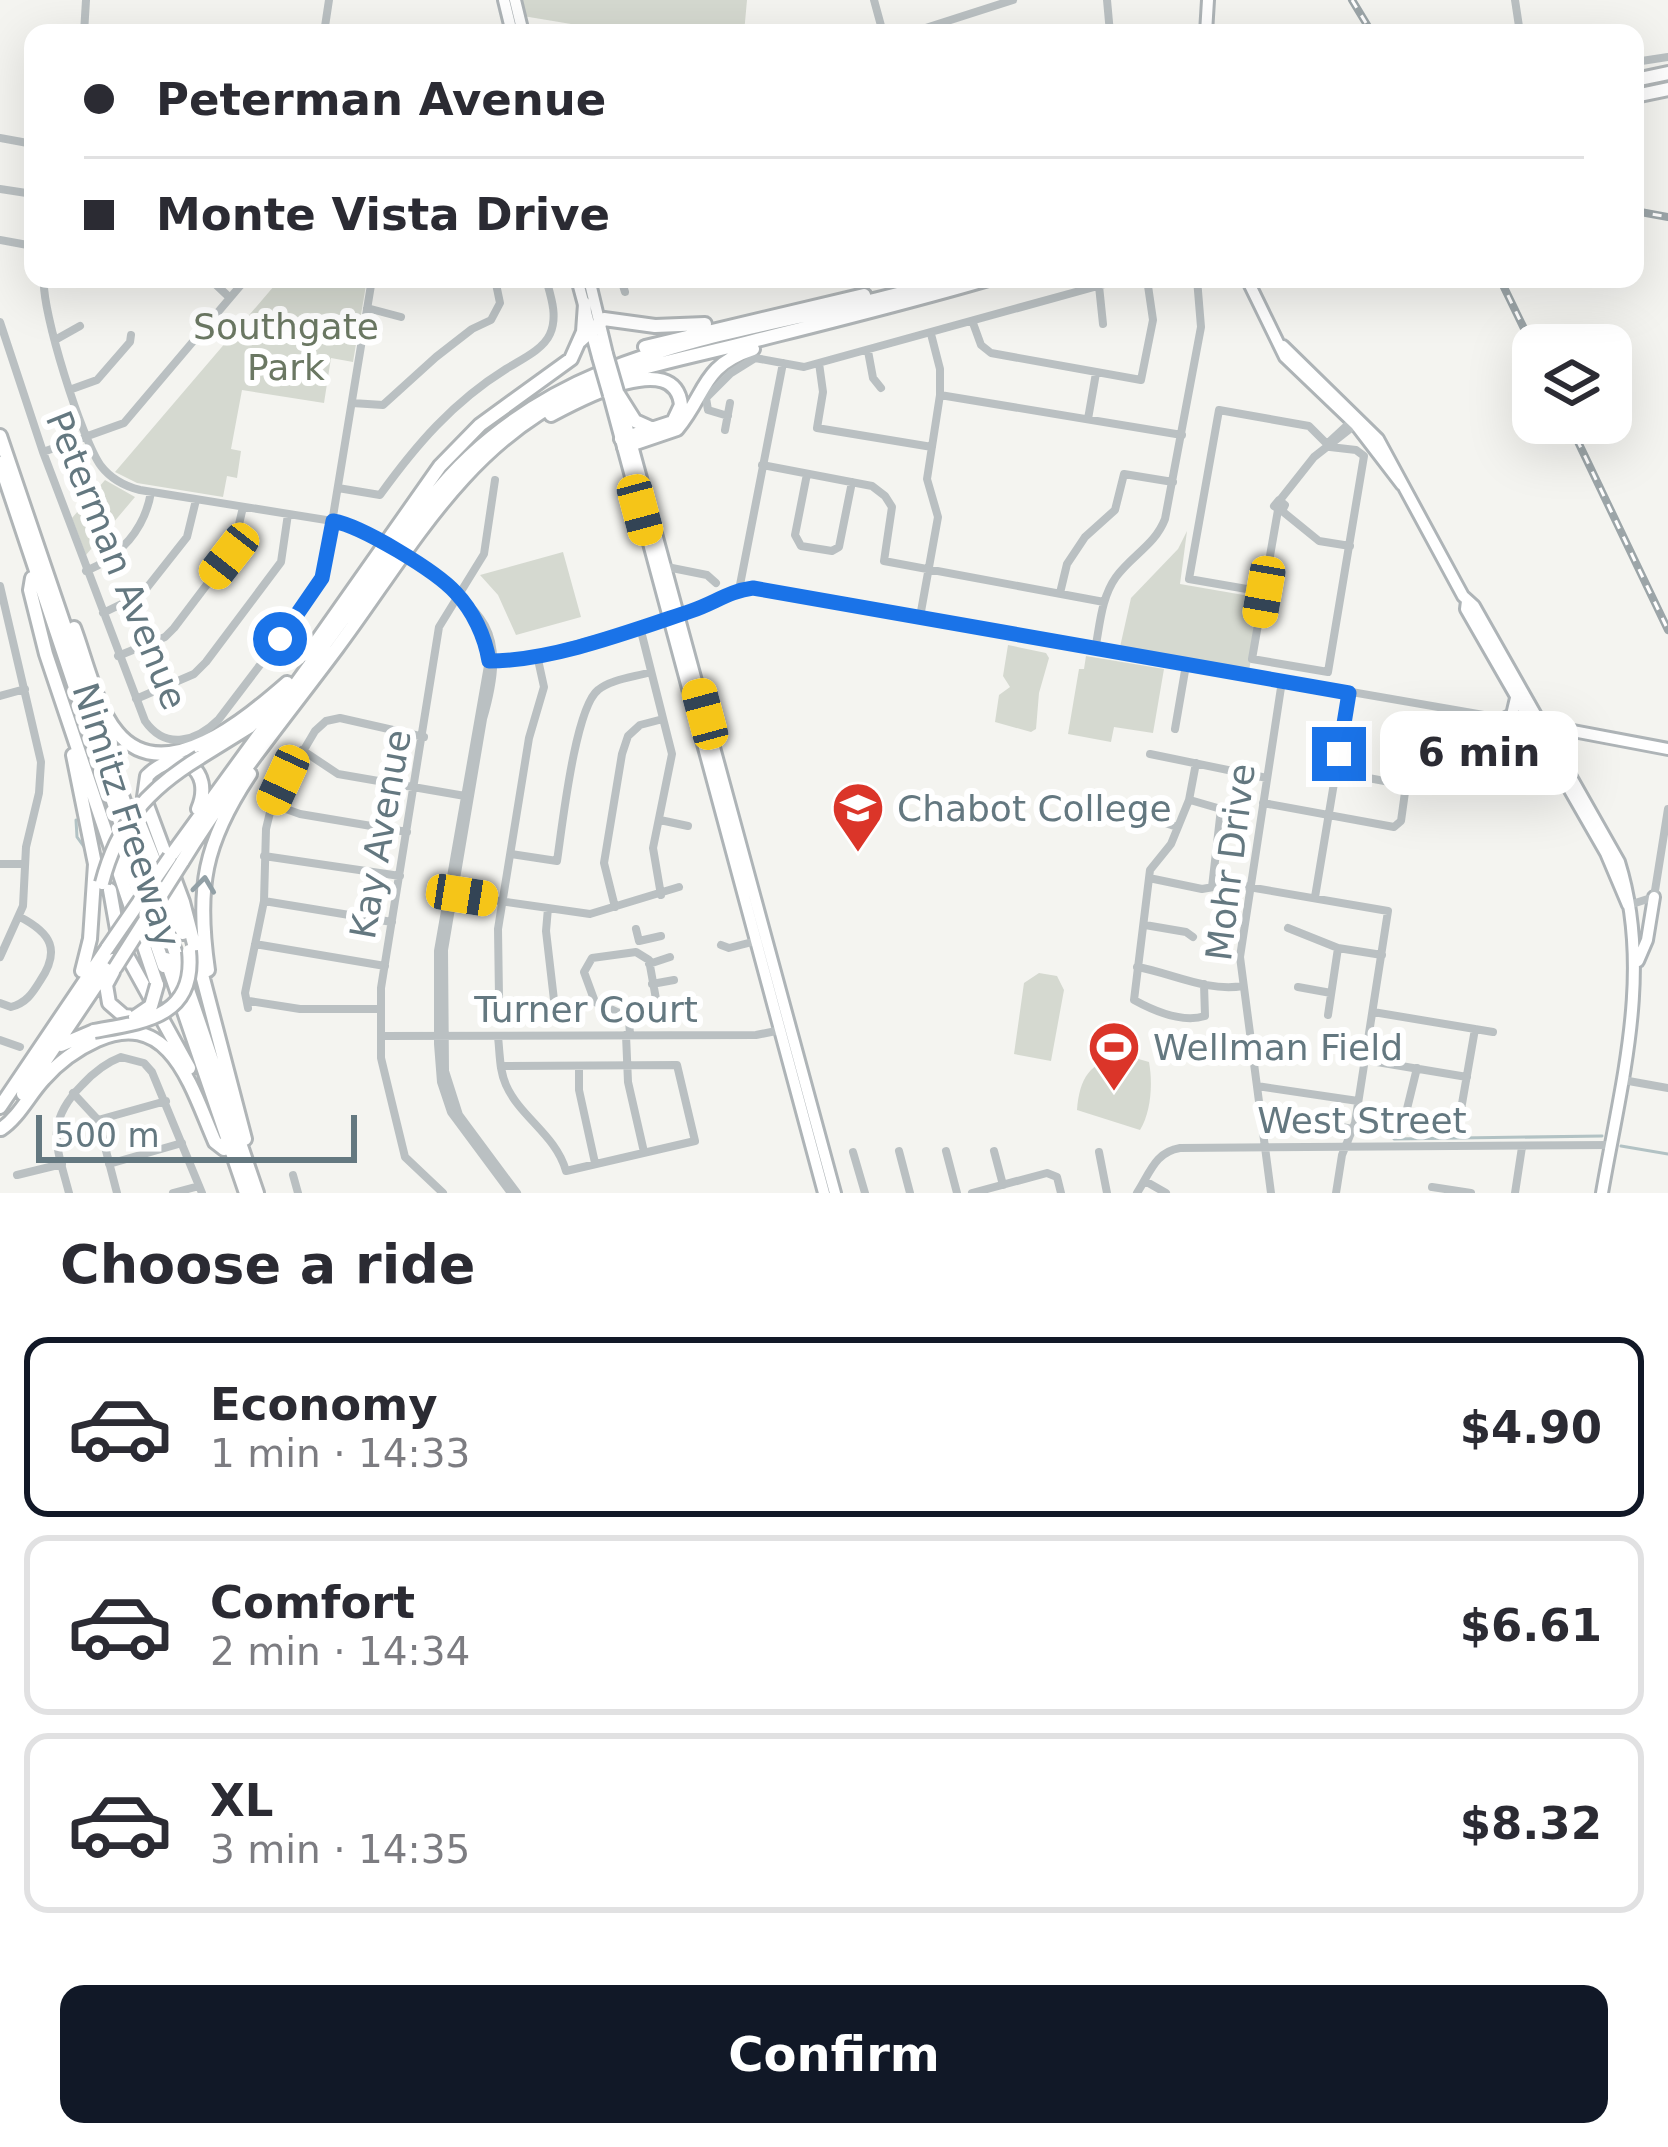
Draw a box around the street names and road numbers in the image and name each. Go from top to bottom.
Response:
street label: Peterman Avenue [38,405,195,715]
street label: Nimitz Freeway [64,678,189,953]
street label: Kay Avenue [342,726,419,942]
street label: Mohr Drive [1198,761,1263,963]
street label: Turner Court [473,989,698,1030]
street label: West Street [1257,1100,1467,1141]

